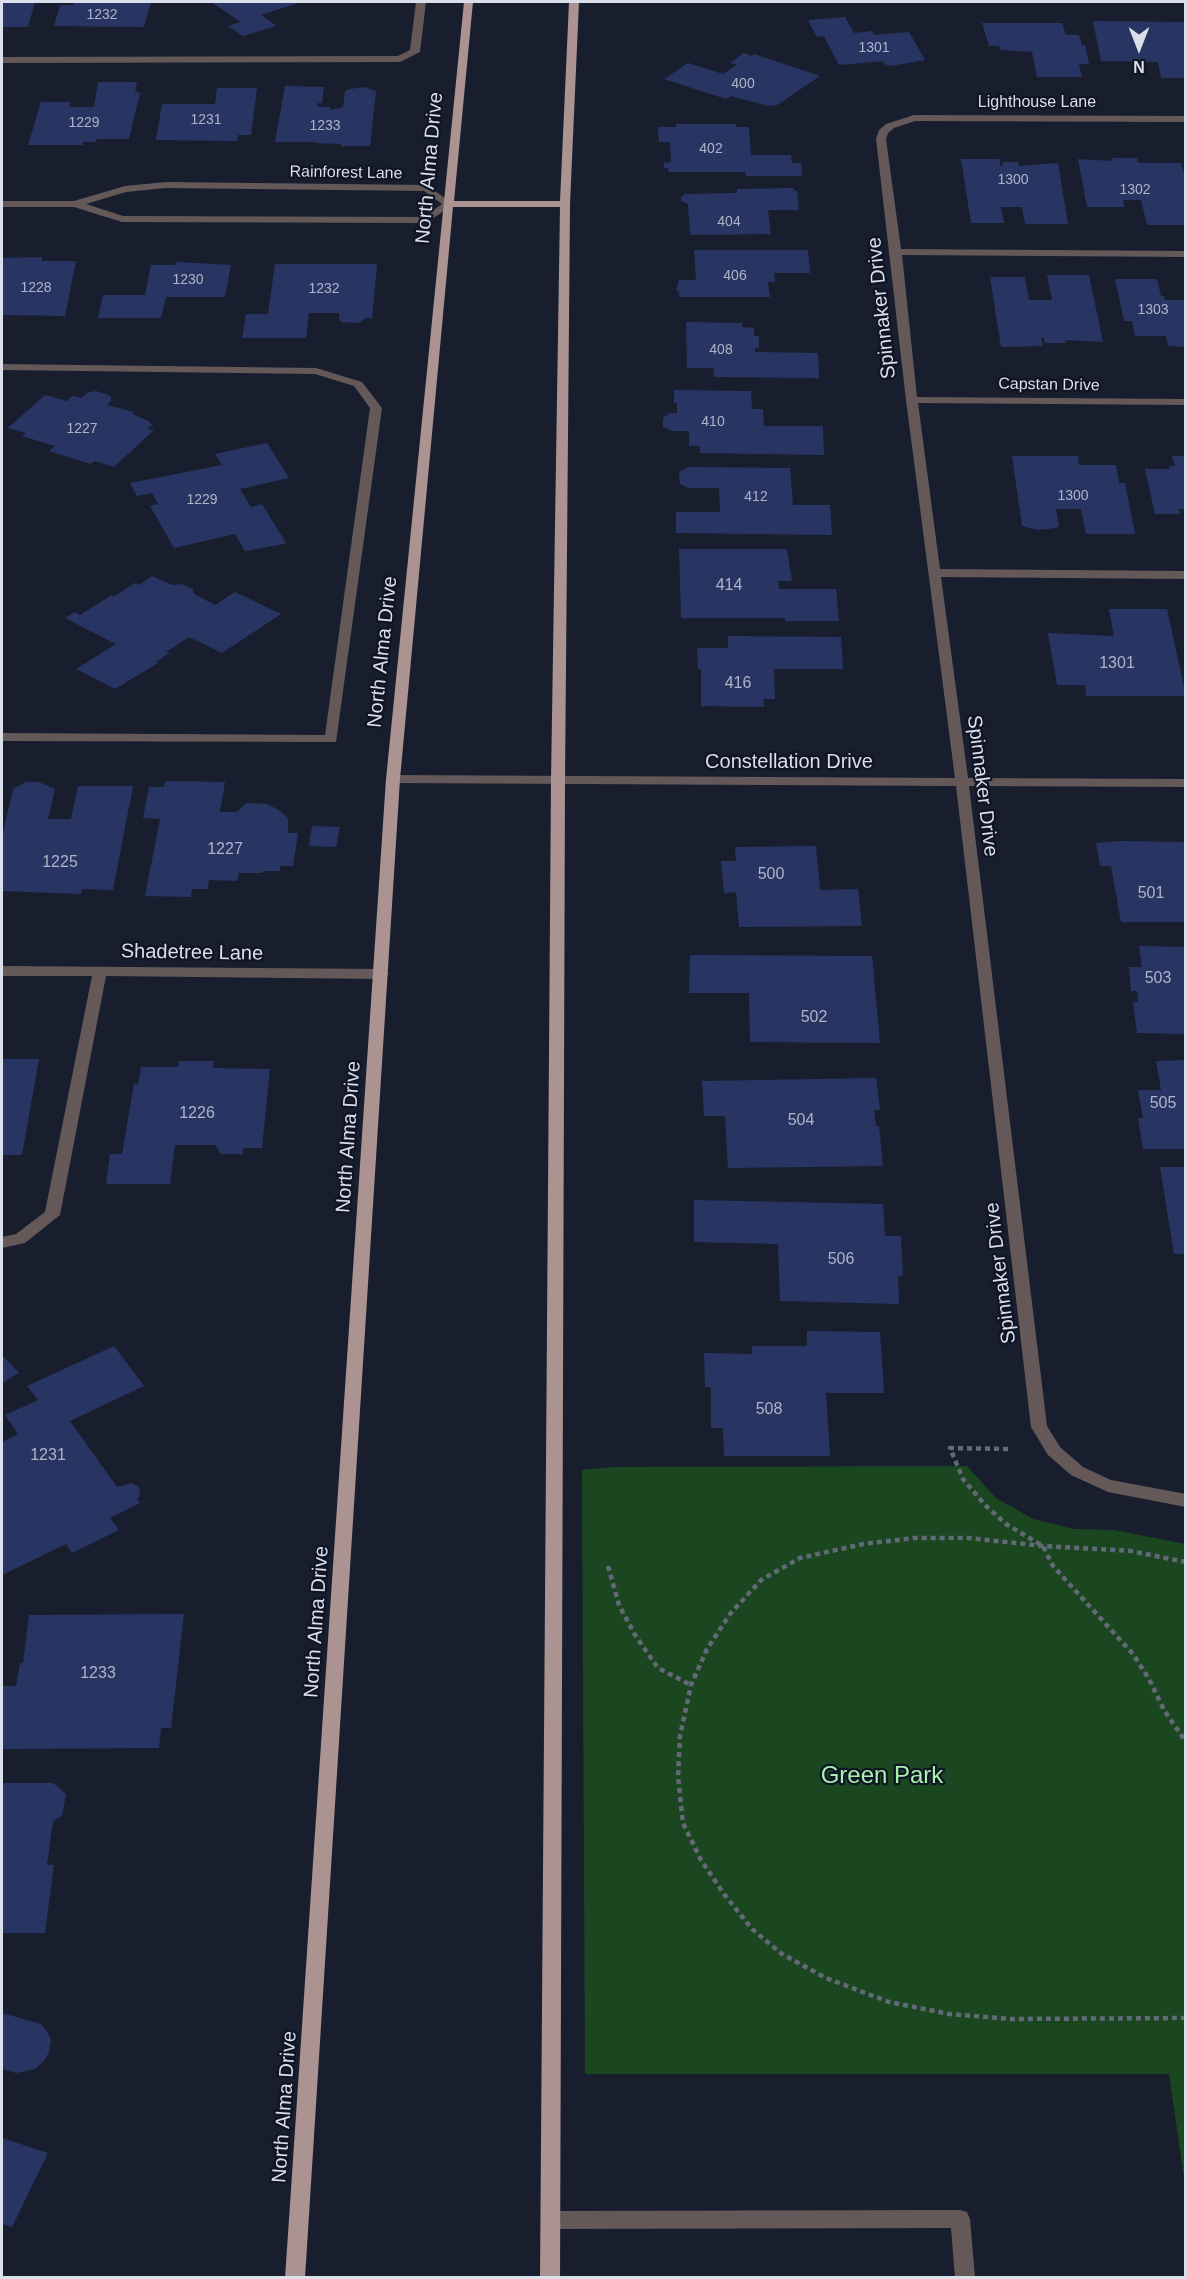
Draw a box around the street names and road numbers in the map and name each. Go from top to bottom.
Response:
street label: North Alma Drive [411,91,449,245]
street label: Lighthouse Lane [978,93,1096,113]
street label: Rainforest Lane [289,162,403,184]
street label: Spinnaker Drive [863,236,901,380]
street label: Capstan Drive [998,375,1100,395]
street label: North Alma Drive [363,575,403,729]
street label: Spinnaker Drive [961,714,1003,858]
street label: Constellation Drive [705,750,873,774]
street label: Shadetree Lane [121,940,263,966]
street label: North Alma Drive [332,1060,366,1214]
street label: Spinnaker Drive [980,1201,1022,1345]
street label: North Alma Drive [300,1545,334,1699]
street label: North Alma Drive [268,2030,302,2184]

